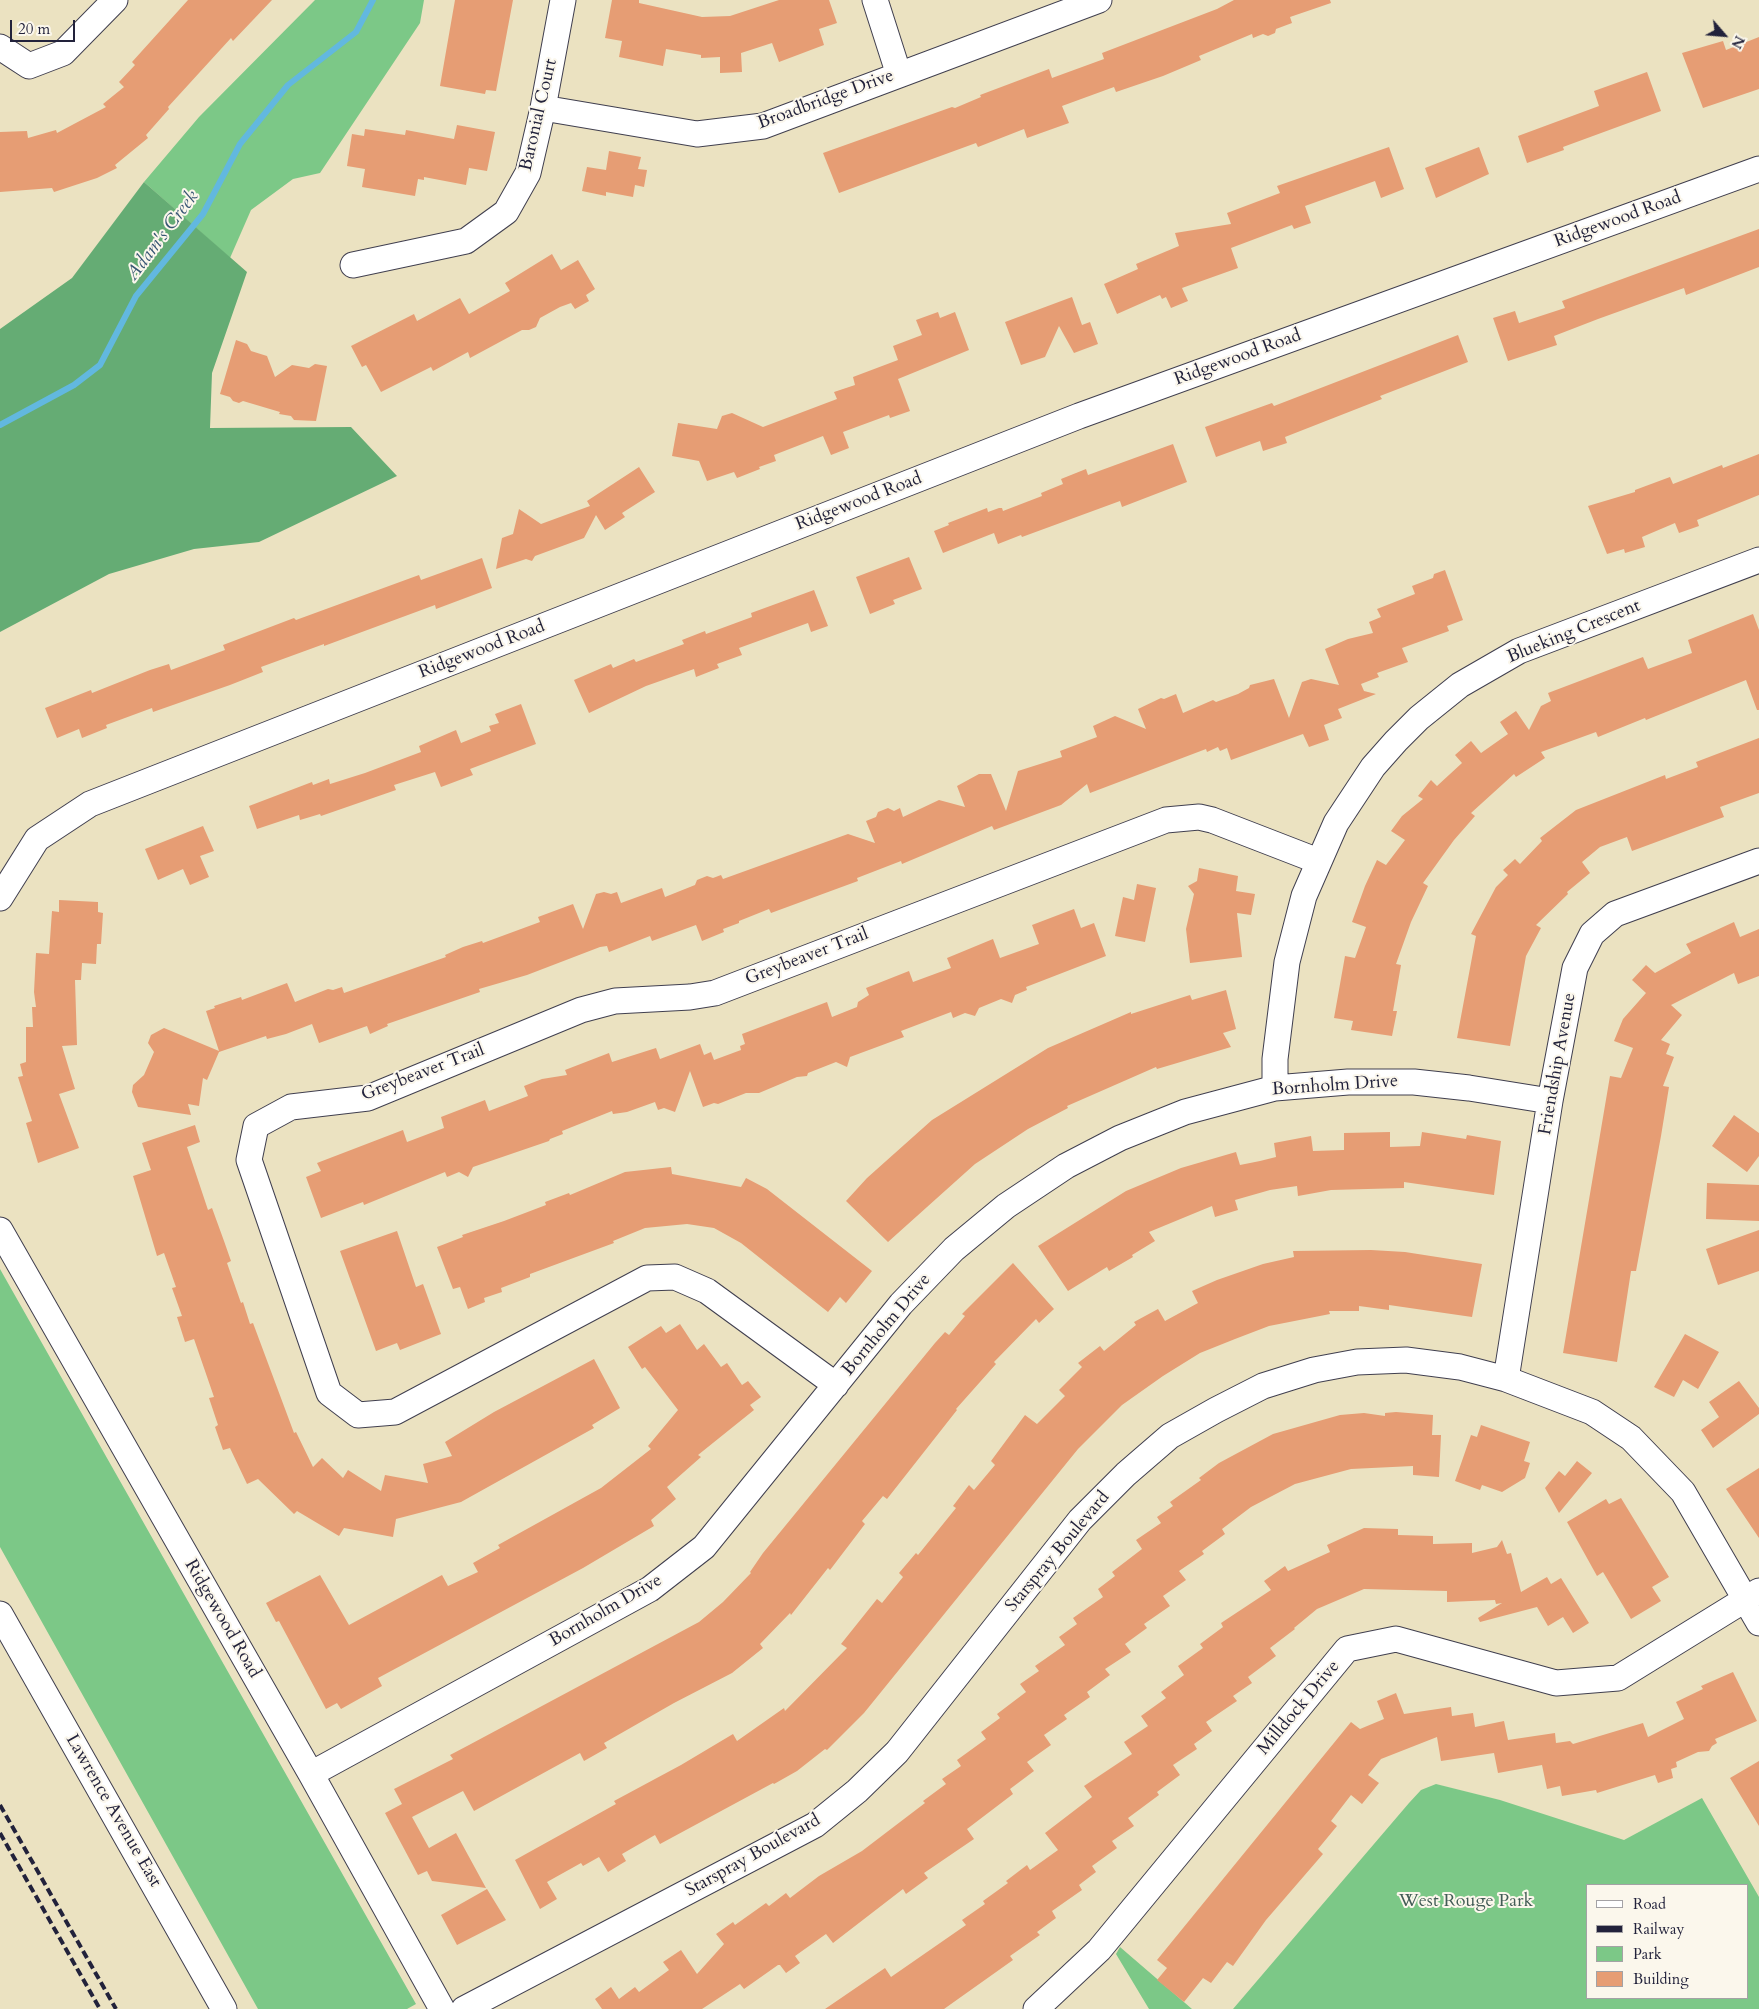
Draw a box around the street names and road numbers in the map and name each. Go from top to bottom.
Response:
street label: Baronial Court [516,57,562,173]
street label: Broadbridge Drive [755,65,897,135]
street label: Ridgewood Road [1552,187,1684,253]
street label: Ridgewood Road [1172,325,1304,391]
street label: Ridgewood Road [793,468,925,536]
street label: Blueking Crescent [1504,595,1644,669]
street label: Ridgewood Road [416,616,548,684]
street label: Greybeaver Trail [742,924,872,990]
street label: Friendship Avenue [1535,991,1581,1137]
street label: Greybeaver Trail [358,1040,488,1106]
street label: Bornholm Drive [1271,1071,1399,1101]
street label: Bornholm Drive [838,1270,936,1380]
street label: Starspray Boulevard [1001,1487,1115,1617]
street label: Ridgewood Road [179,1556,265,1682]
street label: Bornholm Drive [546,1570,666,1652]
street label: Milldock Drive [1253,1656,1345,1760]
street label: Lawrence Avenue East [60,1731,166,1891]
street label: Starspray Boulevard [682,1810,824,1902]

